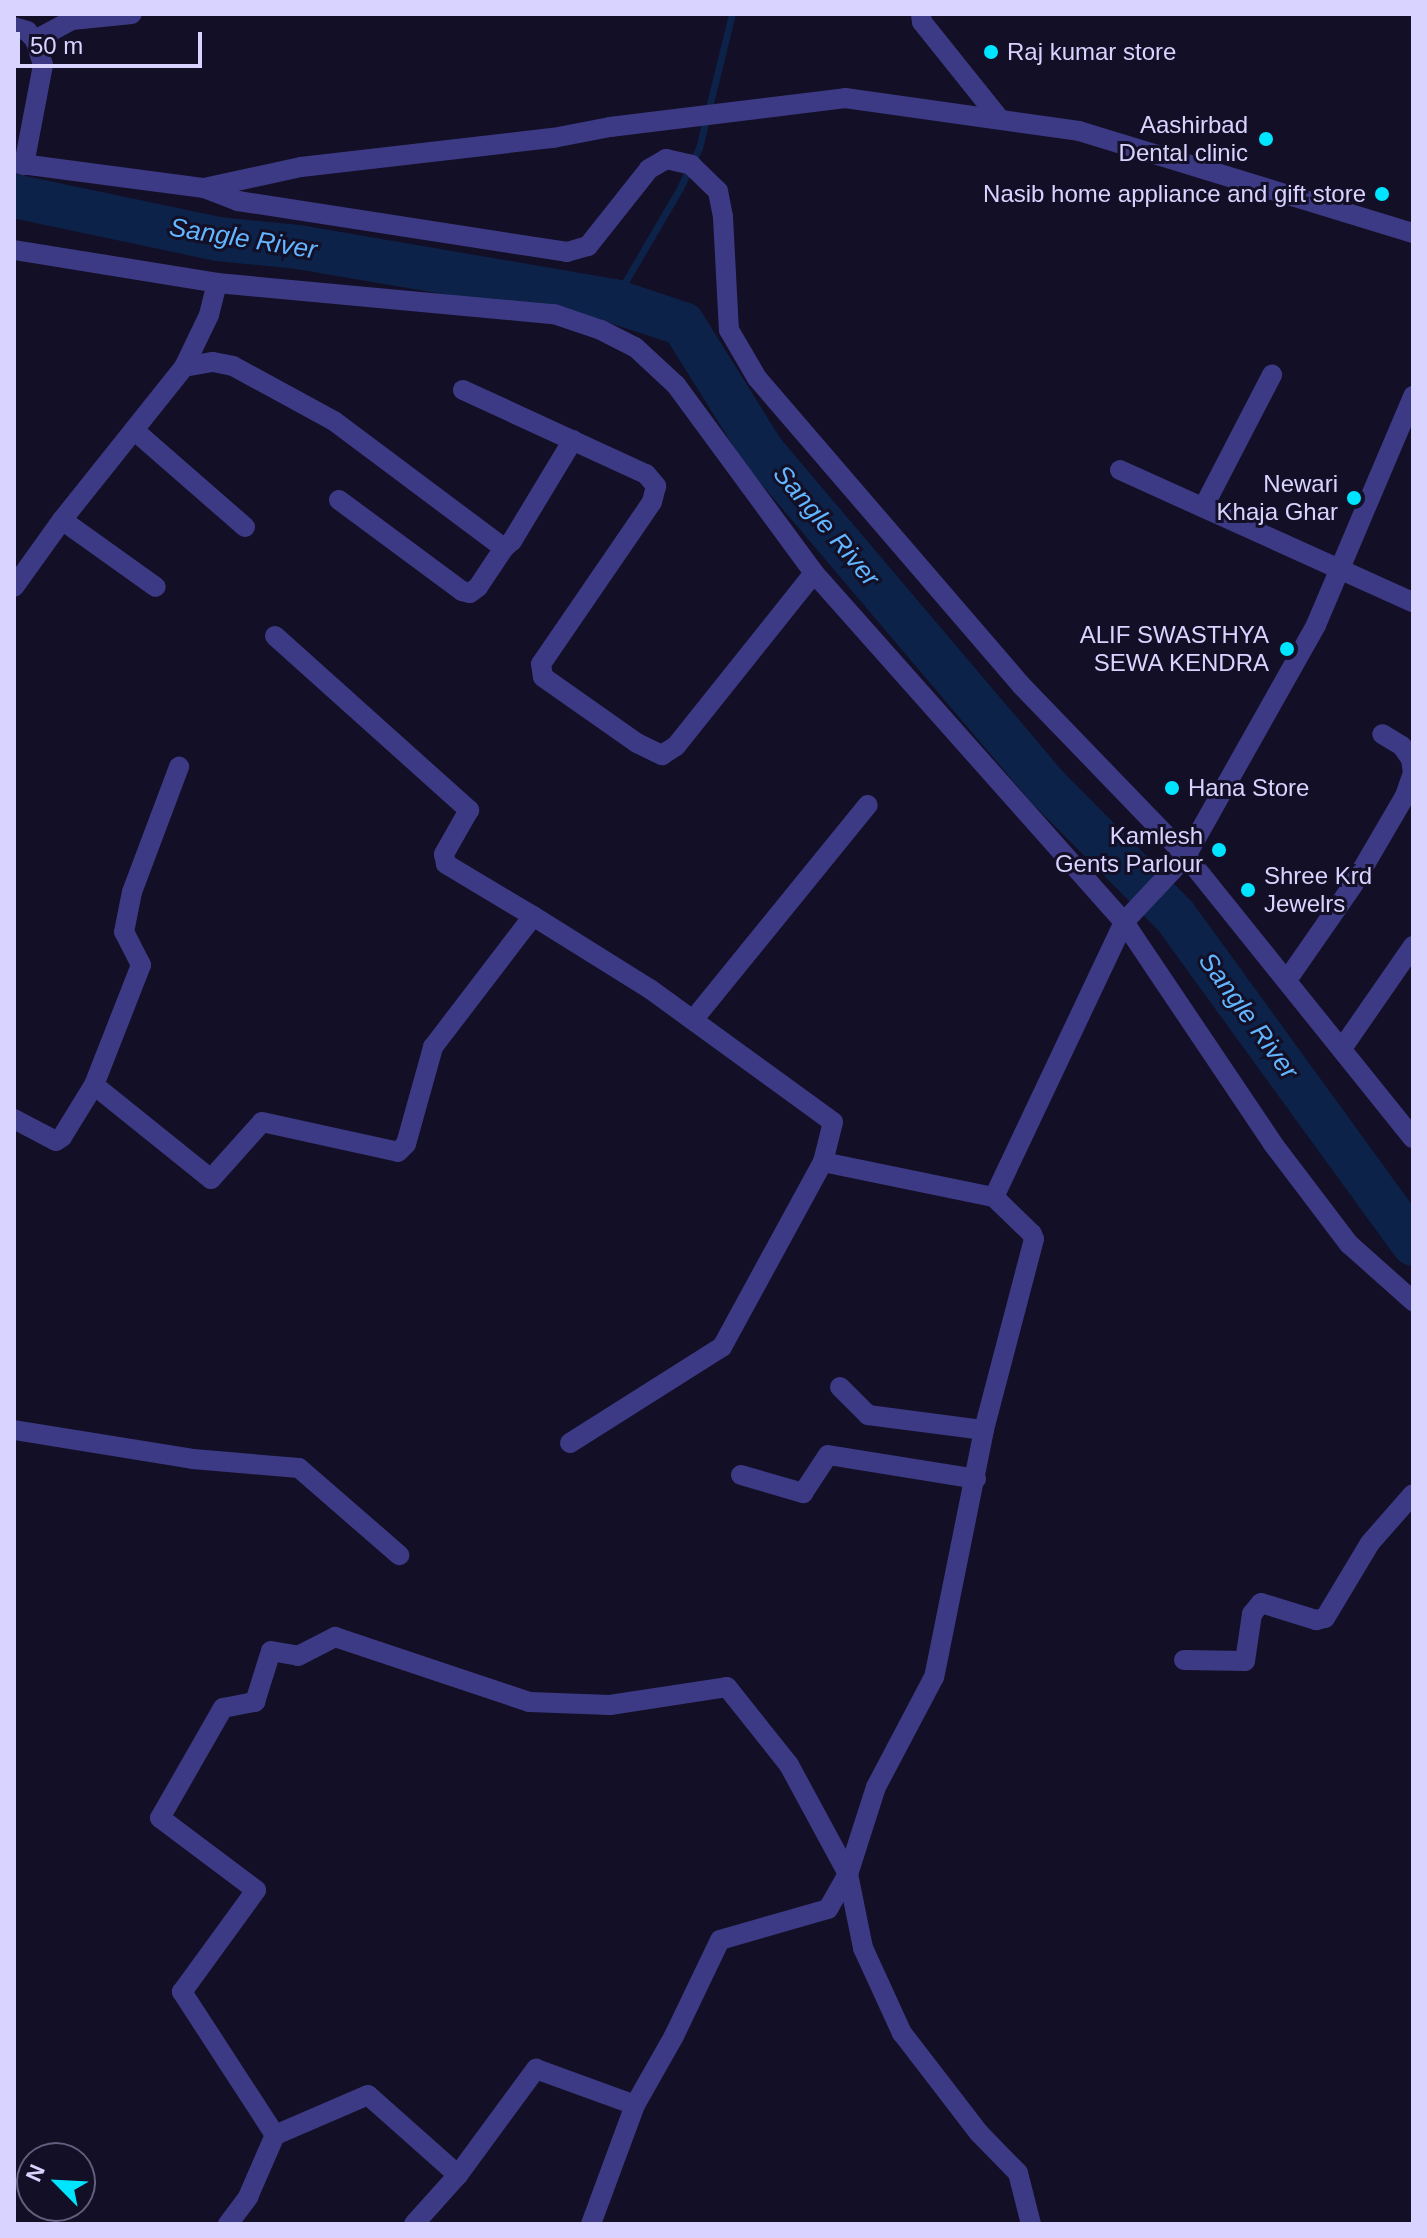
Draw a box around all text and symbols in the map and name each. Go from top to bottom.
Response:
scale bar [20,16,206,66]
text: 50 m [30,32,83,59]
place label: Raj kumar store [1007,38,1176,66]
marker: Raj kumar store [982,43,1000,61]
place label: Aashirbad Dental clinic [1119,111,1248,167]
marker: Aashirbad Dental clinic [1255,128,1277,150]
place label: Nasib home appliance and gift store [983,180,1366,208]
marker: Nasib home appliance and gift store [1373,185,1391,203]
water label: Sangle River [167,212,319,266]
water label: Sangle River [766,459,886,593]
place label: Newari Khaja Ghar [1217,470,1338,526]
marker: Newari Khaja Ghar [1345,489,1363,507]
place label: ALIF SWASTHYA SEWA KENDRA [1080,621,1269,677]
marker: ALIF SWASTHYA SEWA KENDRA [1276,638,1298,660]
place label: Hana Store [1188,774,1309,802]
marker: Hana Store [1163,779,1181,797]
place label: Kamlesh Gents Parlour [1055,822,1203,878]
marker: Kamlesh Gents Parlour [1210,841,1228,859]
place label: Shree Krd Jewelrs [1264,862,1372,918]
marker: Shree Krd Jewelrs [1239,881,1257,899]
water label: Sangle River [1192,947,1304,1085]
north arrow [16,2142,96,2222]
text: N [21,2161,50,2185]

